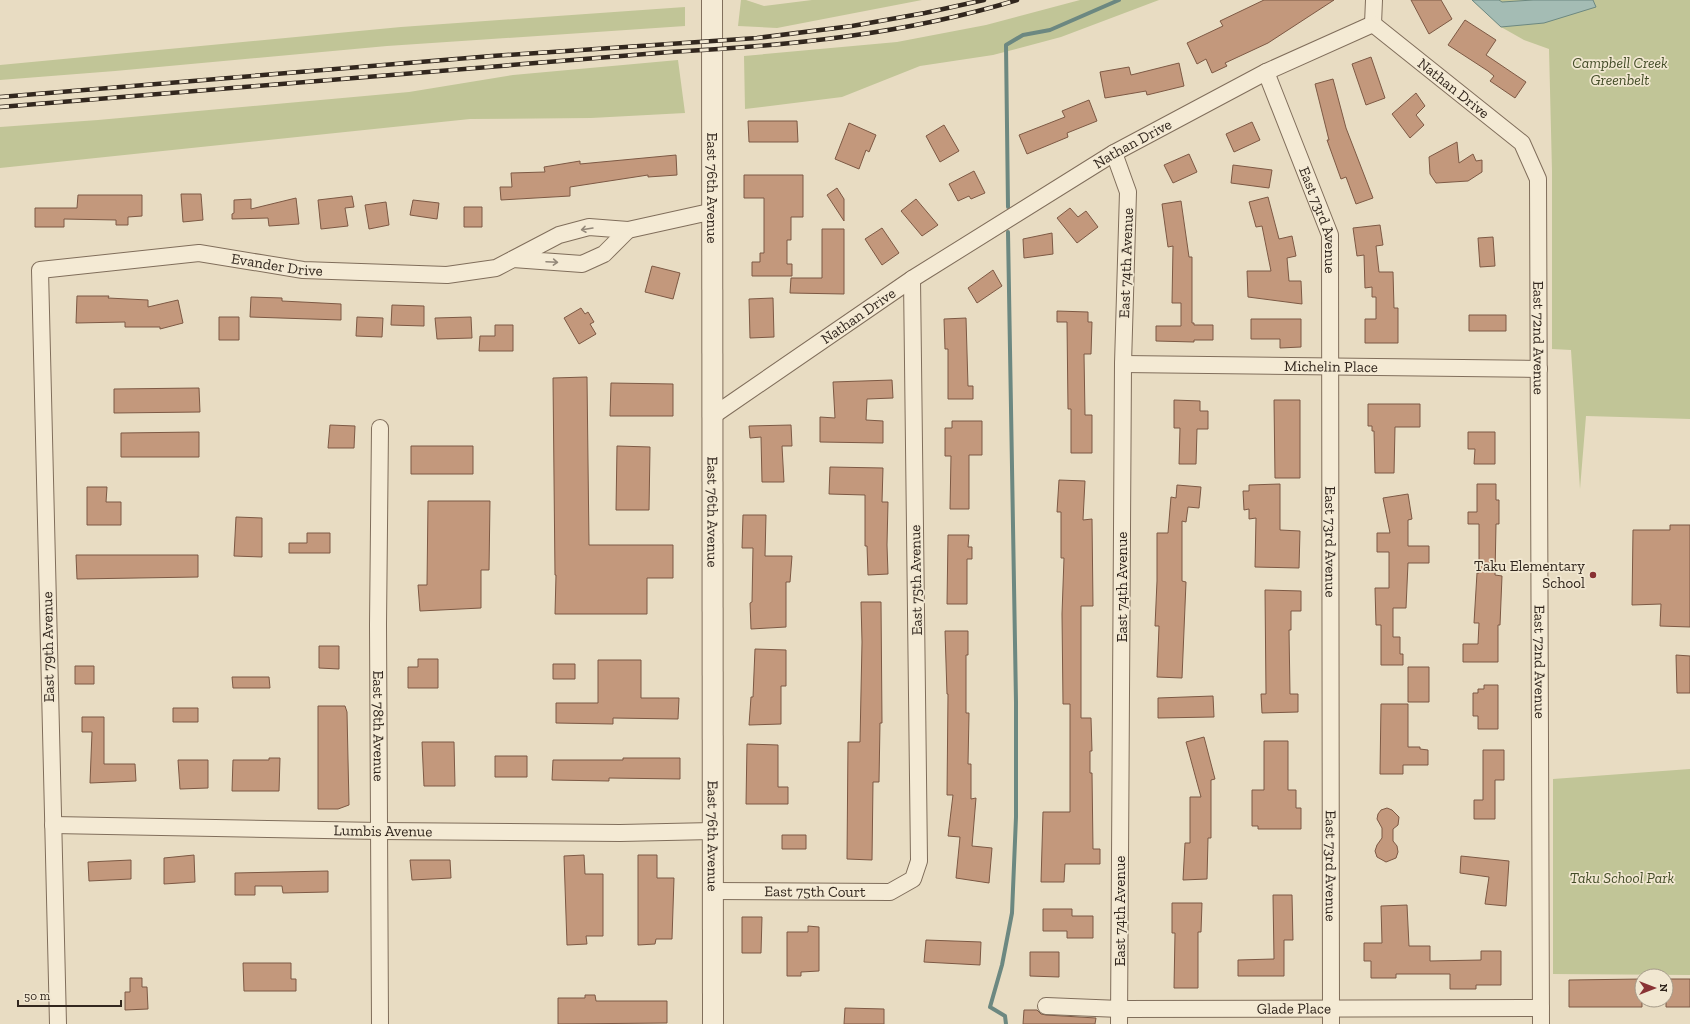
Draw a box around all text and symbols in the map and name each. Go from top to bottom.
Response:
street label: Nathan Drive [1414,54,1493,122]
park label: Campbell Creek Greenbelt [1572,54,1668,89]
street label: Nathan Drive [1090,115,1175,173]
street label: East 76th Avenue [703,132,721,244]
street label: East 73rd Avenue [1295,164,1339,273]
street label: East 74th Avenue [1115,207,1137,319]
one-way arrow [581,225,594,233]
street label: Evander Drive [230,249,323,280]
one-way arrow [545,259,558,266]
street label: East 72nd Avenue [1529,281,1548,395]
street label: Nathan Drive [817,284,899,348]
street label: Michelin Place [1284,357,1378,376]
street label: East 76th Avenue [703,456,722,568]
street label: East 73rd Avenue [1321,486,1339,597]
street label: East 75th Avenue [906,525,926,635]
street label: East 74th Avenue [1113,532,1131,642]
place label: Taku Elementary School [1474,557,1585,592]
marker: Taku Elementary School [1588,570,1598,580]
street label: East 79th Avenue [38,591,58,703]
street label: East 72nd Avenue [1531,605,1549,719]
street label: East 78th Avenue [369,670,388,782]
street label: East 76th Avenue [704,780,722,892]
street label: East 73rd Avenue [1322,810,1340,921]
street label: Lumbis Avenue [333,821,432,840]
street label: East 74th Avenue [1111,856,1129,966]
park label: Taku School Park [1570,869,1675,887]
street label: East 75th Court [764,882,866,901]
north arrow [1634,968,1674,1008]
scale bar [18,982,121,1008]
text: N [1657,984,1670,993]
text: 50 m [24,989,51,1003]
street label: Glade Place [1257,999,1331,1018]

